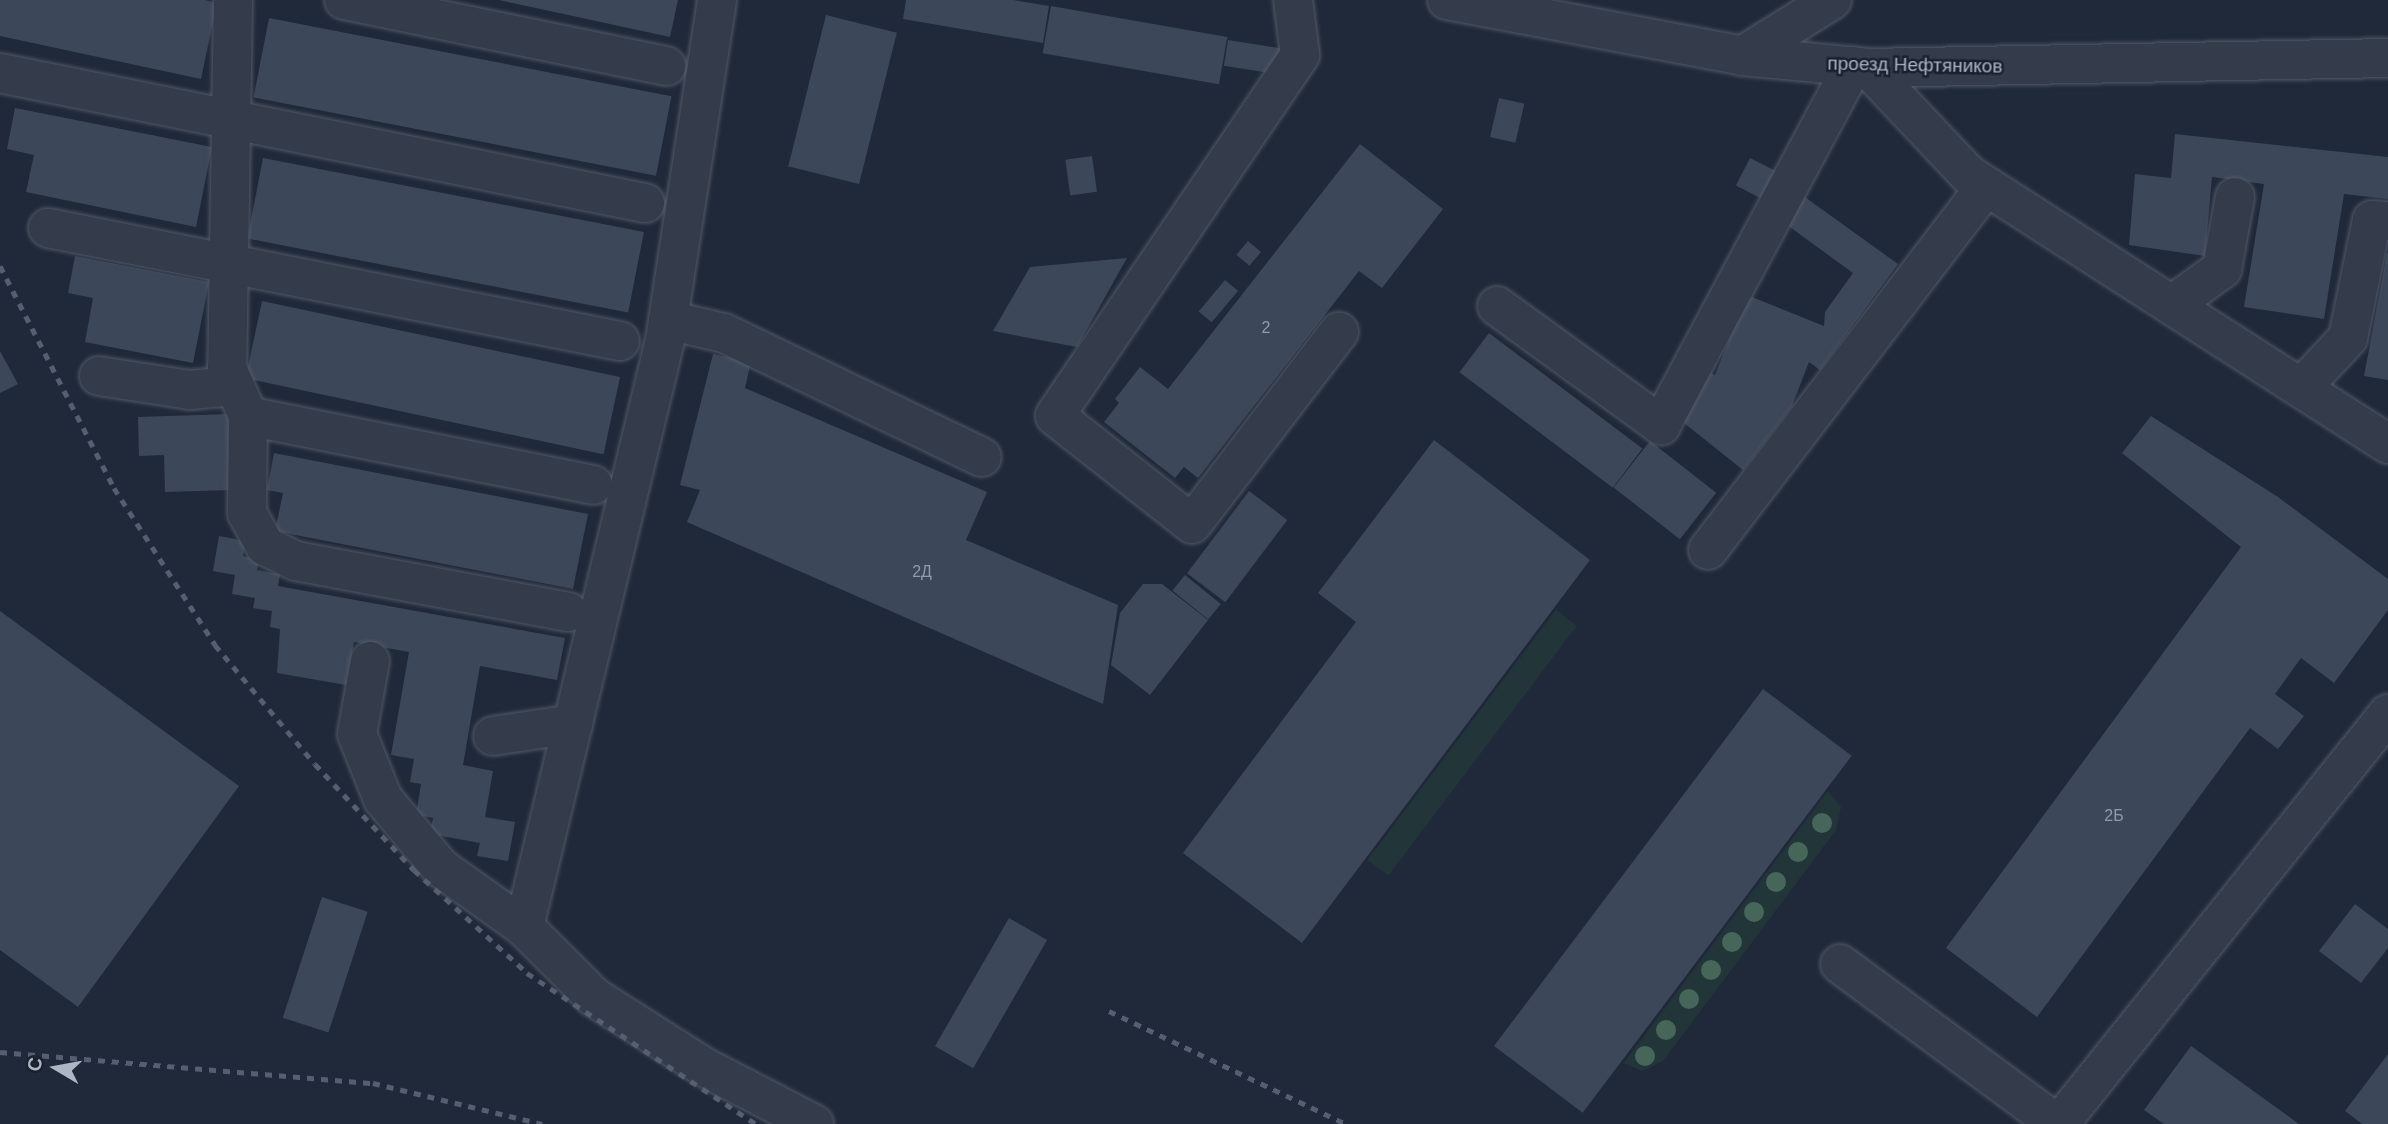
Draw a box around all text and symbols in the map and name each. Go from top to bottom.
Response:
street label: проезд Нефтяников [1827,52,2003,78]
house number: 2 [1262,318,1270,338]
house number: 2Д [912,562,932,582]
house number: 2Б [2104,806,2124,826]
north arrow [21,1033,91,1103]
text: С [23,1056,46,1073]

